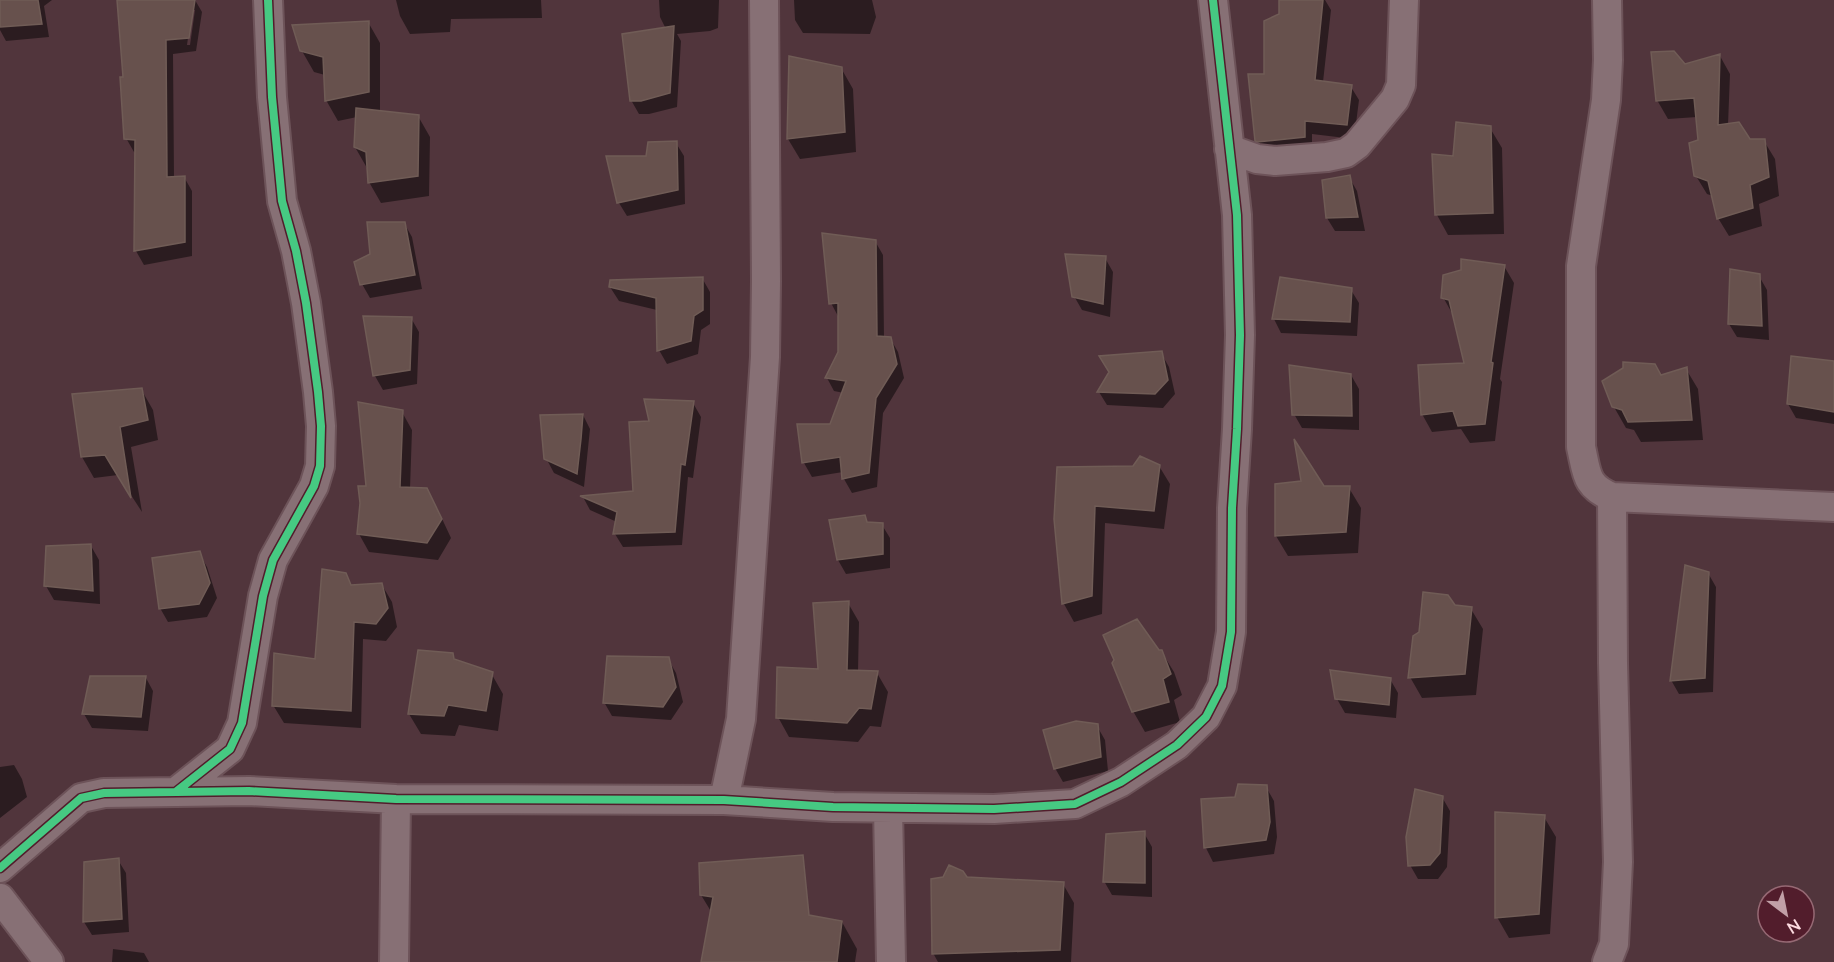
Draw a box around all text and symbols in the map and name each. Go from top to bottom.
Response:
north arrow [1756,884,1816,944]
text: N [1784,916,1804,938]

